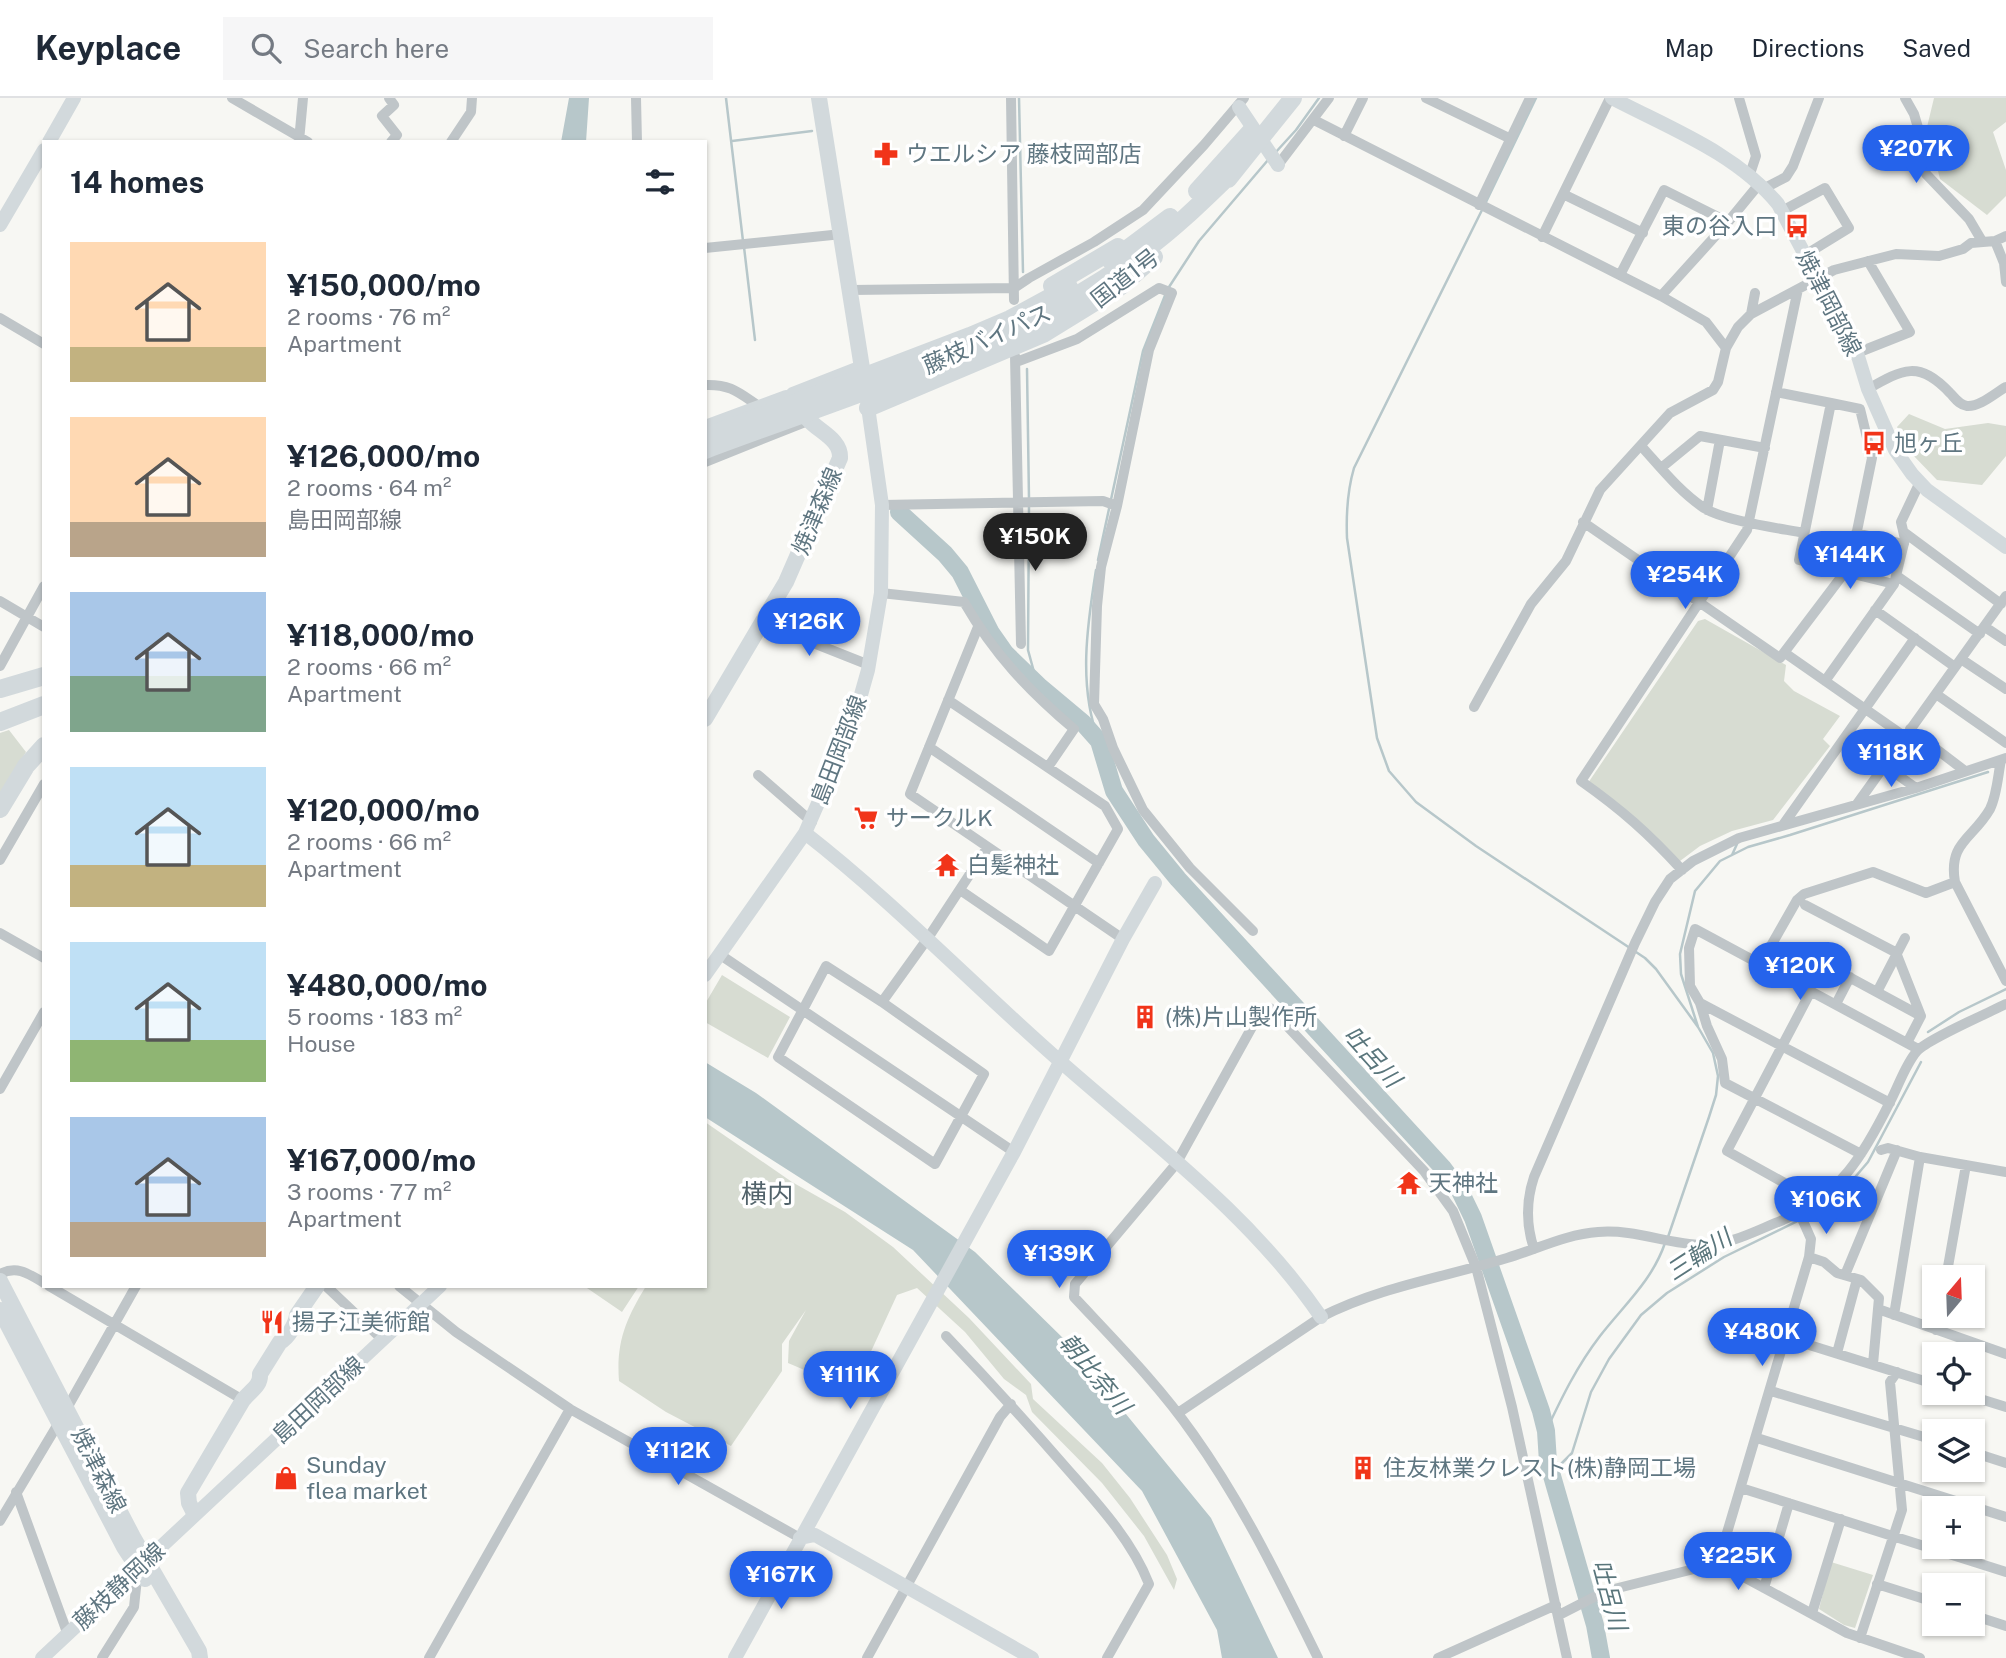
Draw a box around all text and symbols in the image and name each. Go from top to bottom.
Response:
search box [223,17,713,80]
text: Keyplace [35,29,181,67]
icon: search [247,29,285,67]
text: Search here [303,33,449,64]
text: Map [1665,34,1714,62]
text: Directions [1752,34,1864,62]
text: Saved [1902,34,1971,62]
pin: ¥207K [1867,126,1965,185]
text: ¥207K [1878,134,1954,161]
pharmacy icon: ウエルシア 藤枝岡部店 [872,140,900,168]
place label: ウエルシア 藤枝岡部店 [906,140,1142,167]
icon: filters [641,163,679,201]
text: 14 homes [70,164,204,200]
place label: 東の谷入口 [1662,212,1777,239]
bus stop icon: 東の谷入口 [1783,212,1811,240]
street label: 国道1号 [1086,243,1164,312]
street label: 焼津岡部線 [1791,245,1868,360]
text: ¥150,000/mo [287,267,481,303]
icon: home [126,270,210,354]
street label: 藤枝バイパス [918,298,1055,379]
text: 2 rooms · 76 m² [287,303,450,330]
text: Apartment [287,330,402,357]
bus stop icon: 旭ヶ丘 [1860,429,1888,457]
place label: 旭ヶ丘 [1894,429,1963,456]
text: ¥126,000/mo [287,438,480,474]
icon: home [126,445,210,529]
street label: 焼津森線 [786,463,847,558]
text: 2 rooms · 64 m² [287,474,451,501]
text: 島田岡部線 [287,506,402,533]
pin: ¥150K [986,514,1084,573]
text: ¥150K [999,522,1071,549]
pin: ¥144K [1801,532,1899,591]
text: ¥144K [1814,540,1886,567]
pin: ¥254K [1636,552,1734,611]
text: ¥254K [1647,560,1723,587]
pin: ¥126K [760,598,858,658]
text: ¥126K [773,607,845,634]
text: ¥118,000/mo [287,617,474,653]
icon: home [126,620,210,704]
text: 2 rooms · 66 m² [287,653,451,680]
text: Apartment [287,680,402,707]
street label: 島田岡部線 [805,691,872,808]
pin: ¥118K [1842,730,1940,789]
text: ¥118K [1858,738,1924,765]
text: ¥120,000/mo [287,792,480,828]
icon: home [126,795,210,879]
supermarket icon: サークルK [852,804,880,832]
place label: サークルK [886,804,993,831]
text: 2 rooms · 66 m² [287,828,451,855]
temple icon: 白髪神社 [933,851,961,879]
place label: 白髪神社 [967,851,1059,878]
text: Apartment [287,855,402,882]
pin: ¥120K [1751,942,1849,1002]
text: ¥120K [1765,951,1835,978]
text: ¥480,000/mo [287,967,488,1003]
icon: home [126,970,210,1054]
text: 5 rooms · 183 m² [287,1003,462,1030]
building icon: (株)片山製作所 [1131,1003,1159,1031]
place label: (株)片山製作所 [1165,1003,1317,1030]
water label: 吐呂川 [1338,1020,1409,1095]
text: House [287,1030,355,1057]
text: ¥167,000/mo [287,1142,476,1178]
icon: home [126,1145,210,1229]
temple icon: 天神社 [1395,1169,1423,1197]
place label: 天神社 [1429,1169,1498,1196]
pin: ¥106K [1777,1176,1875,1236]
text: 3 rooms · 77 m² [287,1178,451,1205]
district label: 横内 [741,1178,793,1209]
text: ¥106K [1790,1185,1862,1212]
text: Apartment [287,1205,402,1232]
water label: 三輪川 [1661,1221,1739,1286]
pin: ¥139K [1010,1230,1108,1290]
text: ¥139K [1023,1239,1095,1266]
north arrow [1922,1265,1984,1328]
map controls [1922,1265,1985,1636]
restaurant icon: 揚子江美術館 [258,1308,286,1336]
place label: 揚子江美術館 [292,1308,430,1335]
pin: ¥480K [1713,1308,1811,1368]
text: ¥480K [1724,1317,1800,1344]
water label: 朝比奈川 [1054,1328,1139,1421]
button: locate [1922,1342,1985,1405]
street label: 島田岡部線 [266,1351,369,1449]
pin: ¥111K [801,1352,899,1411]
text: ¥111K [819,1360,881,1387]
button: layers [1922,1419,1985,1482]
street label: 焼津森線 [67,1423,132,1517]
pin: ¥112K [629,1428,727,1487]
text: ¥112K [645,1436,711,1463]
place label: Sunday flea market [306,1451,428,1504]
building icon: 住友林業クレスト(株)静岡工場 [1349,1454,1377,1482]
place label: 住友林業クレスト(株)静岡工場 [1383,1454,1696,1481]
shop icon: Sunday flea market [272,1464,300,1492]
button: + [1922,1496,1985,1559]
pin: ¥225K [1689,1532,1787,1592]
street label: 藤枝静岡線 [67,1537,170,1635]
text: ¥225K [1700,1541,1776,1568]
pin: ¥167K [732,1552,830,1611]
water label: 吐呂川 [1587,1556,1634,1636]
text: ¥167K [746,1560,816,1587]
button: − [1922,1573,1985,1636]

